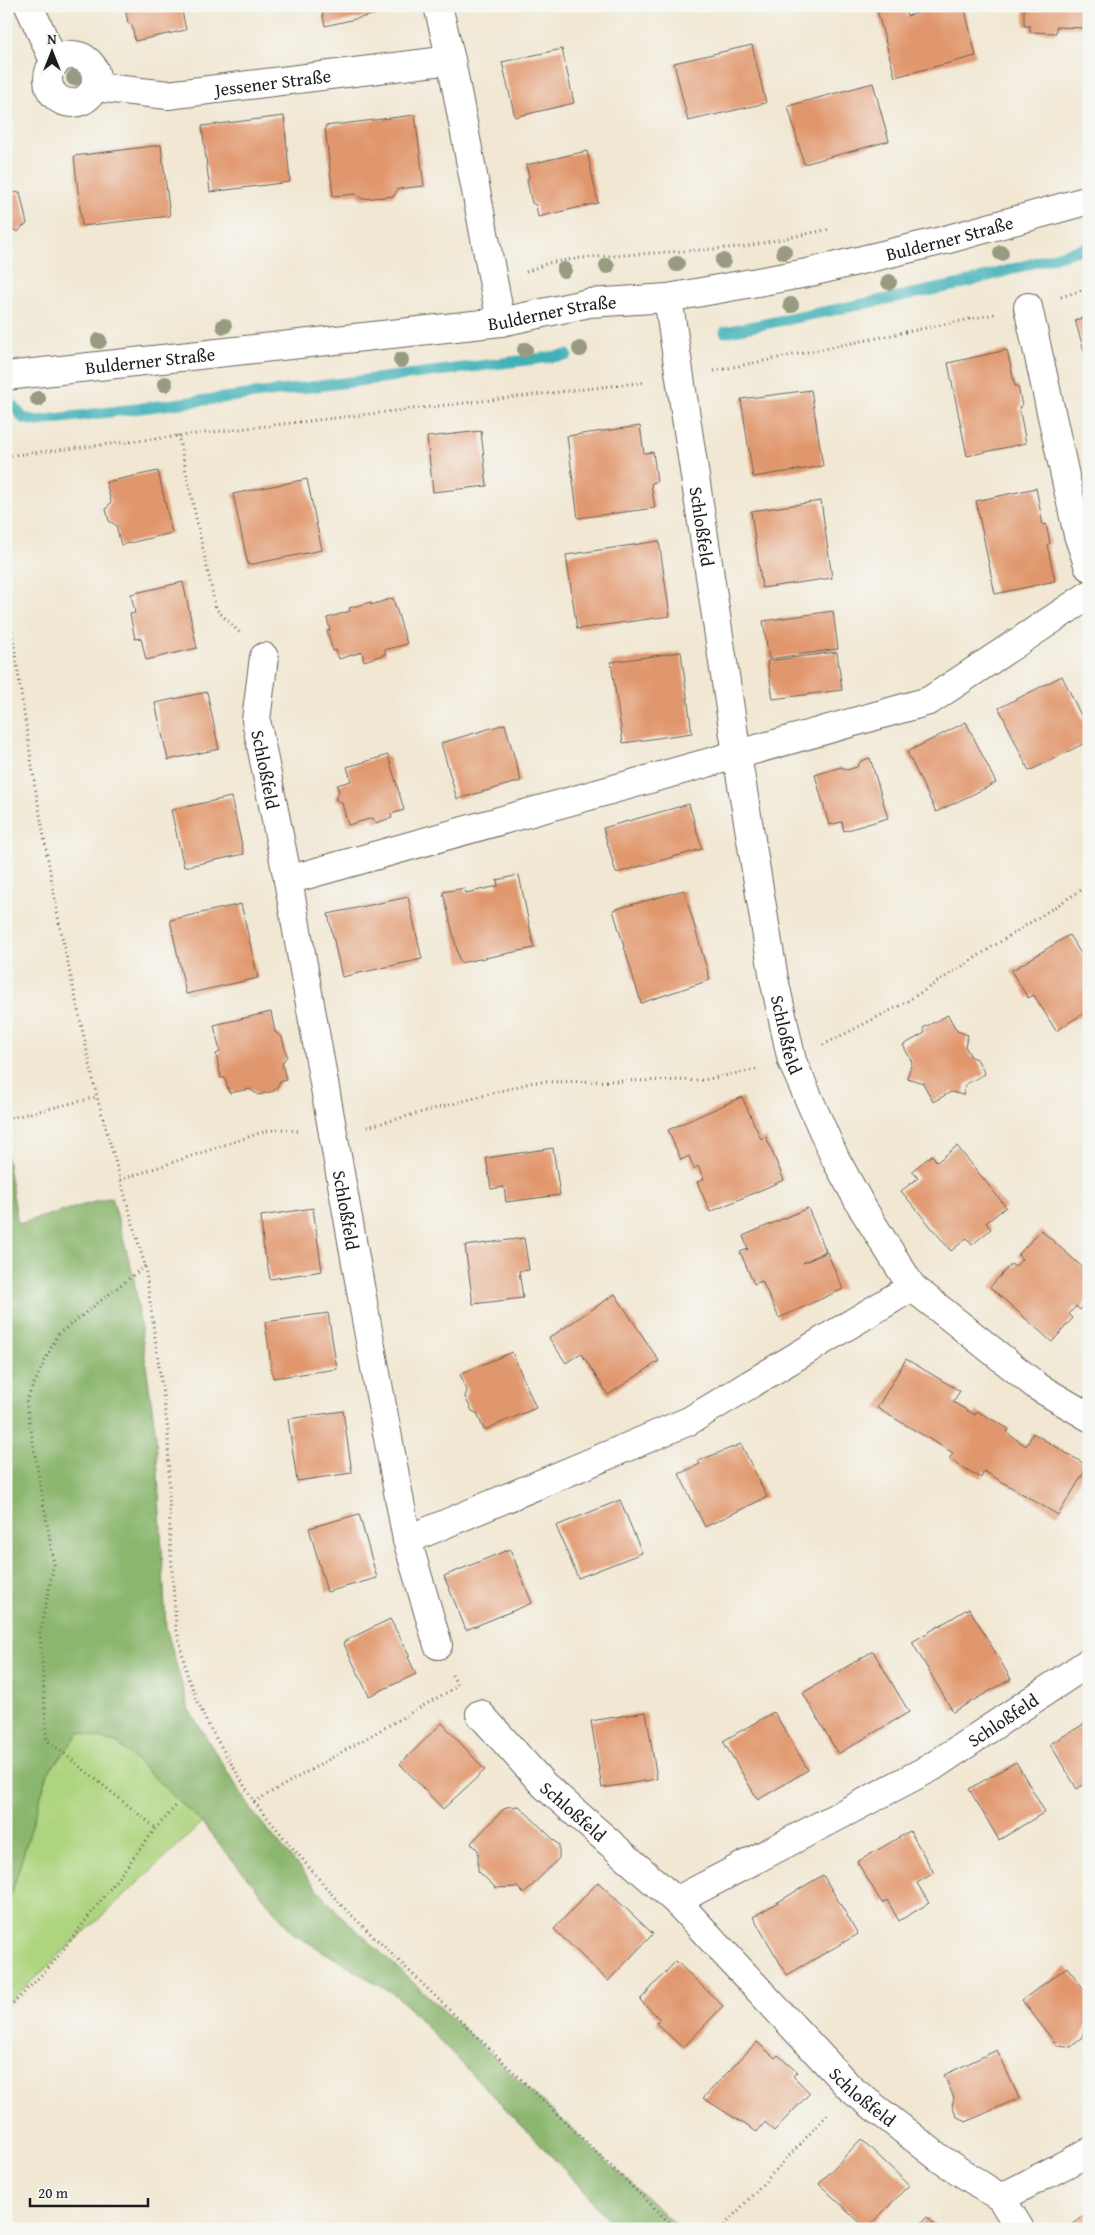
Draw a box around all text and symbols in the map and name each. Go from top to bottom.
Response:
north arrow [28,28,78,78]
text: N [47,29,57,49]
street label: Jessener Straße [211,61,332,103]
street label: Bulderner Straße [883,208,1016,267]
street label: Bulderner Straße [486,288,617,337]
street label: Bulderner Straße [84,340,216,381]
street label: Schloßfeld [683,485,722,569]
street label: Schloßfeld [245,727,287,812]
street label: Schloßfeld [764,992,810,1079]
street label: Schloßfeld [326,1168,367,1252]
street label: Schloßfeld [962,1686,1044,1753]
street label: Schloßfeld [535,1774,613,1848]
street label: Schloßfeld [823,2061,902,2133]
scale bar [30,2175,148,2207]
text: 20 m [38,2182,69,2203]

